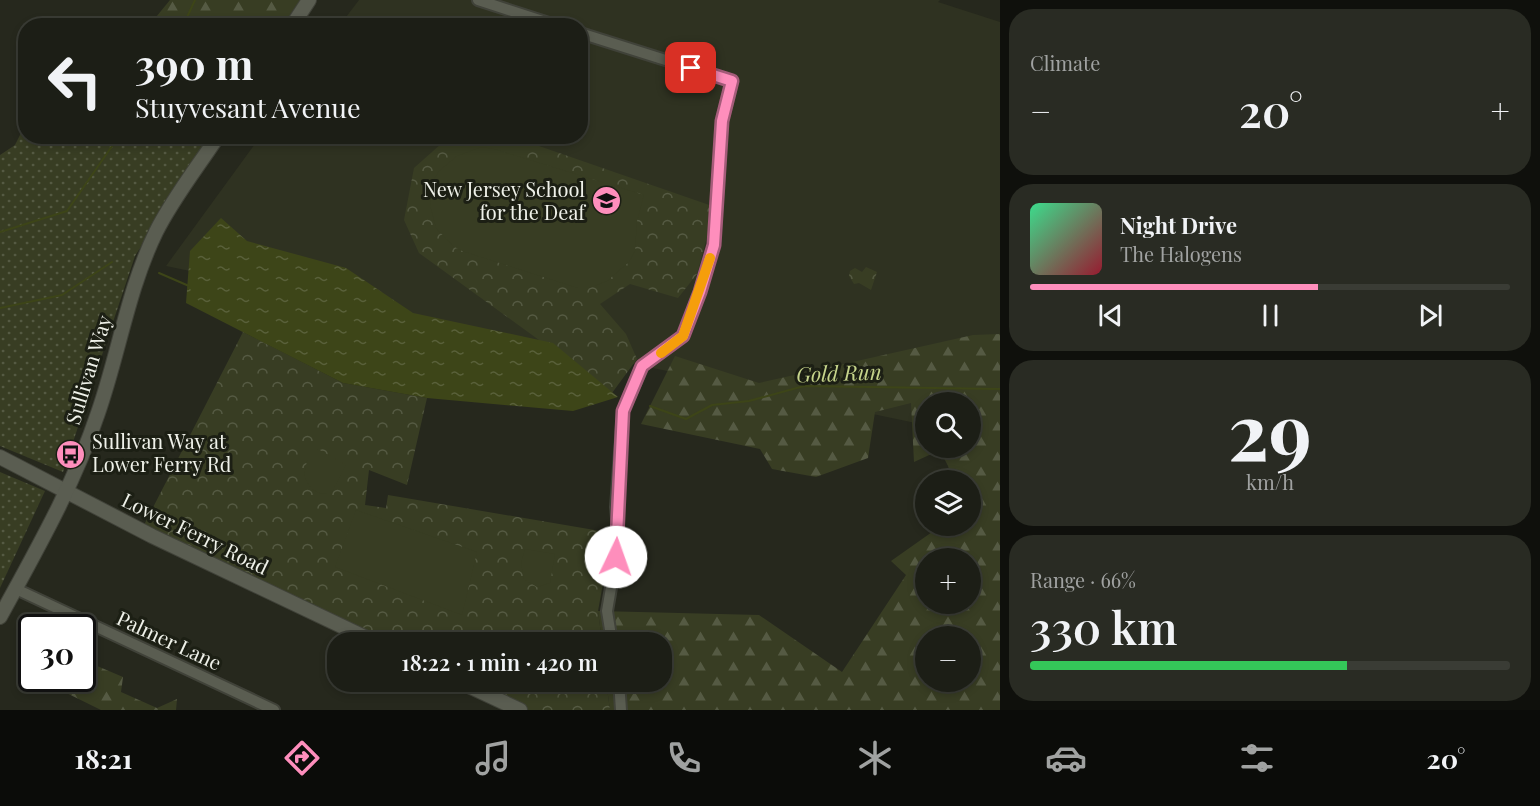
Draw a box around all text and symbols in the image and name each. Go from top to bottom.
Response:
text: 390 m [135,35,254,91]
icon: left [36,42,114,120]
pin [665,42,716,93]
text: Climate [1030,49,1100,76]
icon: arrive [674,51,707,84]
text: 20° [1239,79,1303,139]
text: − [1030,88,1051,132]
text: + [1491,88,1510,132]
text: Stuyvesant Avenue [135,89,361,125]
place label: New Jersey School for the Deaf [423,175,586,225]
school or university icon: New Jersey School for the Deaf [590,185,622,217]
text: Night Drive [1120,210,1237,240]
text: The Halogens [1120,240,1242,267]
icon: previous [1094,299,1127,332]
icon: pause [1254,299,1287,332]
icon: next [1414,299,1447,332]
street label: Sullivan Way [58,312,117,427]
water label: Gold Run [796,357,882,387]
text: 29 [1228,377,1312,481]
map controls [915,392,981,692]
button: search [915,392,981,458]
place label: Sullivan Way at Lower Ferry Rd [92,427,232,477]
bus stop icon: Sullivan Way at Lower Ferry Rd [55,438,87,470]
text: km/h [1246,468,1294,495]
button: layers [915,470,981,536]
street label: Lower Ferry Road [118,485,274,580]
position arrow [584,525,648,589]
button: + [915,548,981,614]
text: Range · 66% [1030,566,1136,593]
text: 330 km [1030,596,1177,656]
street label: Palmer Lane [113,604,226,676]
speed limit sign: 30 [18,614,96,692]
button: − [915,626,981,692]
text: 18:22 · 1 min · 420 m [401,647,598,677]
icon: directions [281,737,323,779]
icon: music [472,737,514,779]
icon: phone [663,737,705,779]
icon: climate [854,737,896,779]
icon: car [1045,737,1087,779]
icon: filters [1236,737,1278,779]
text: 18:21 [74,740,132,776]
text: 20° [1427,740,1465,776]

